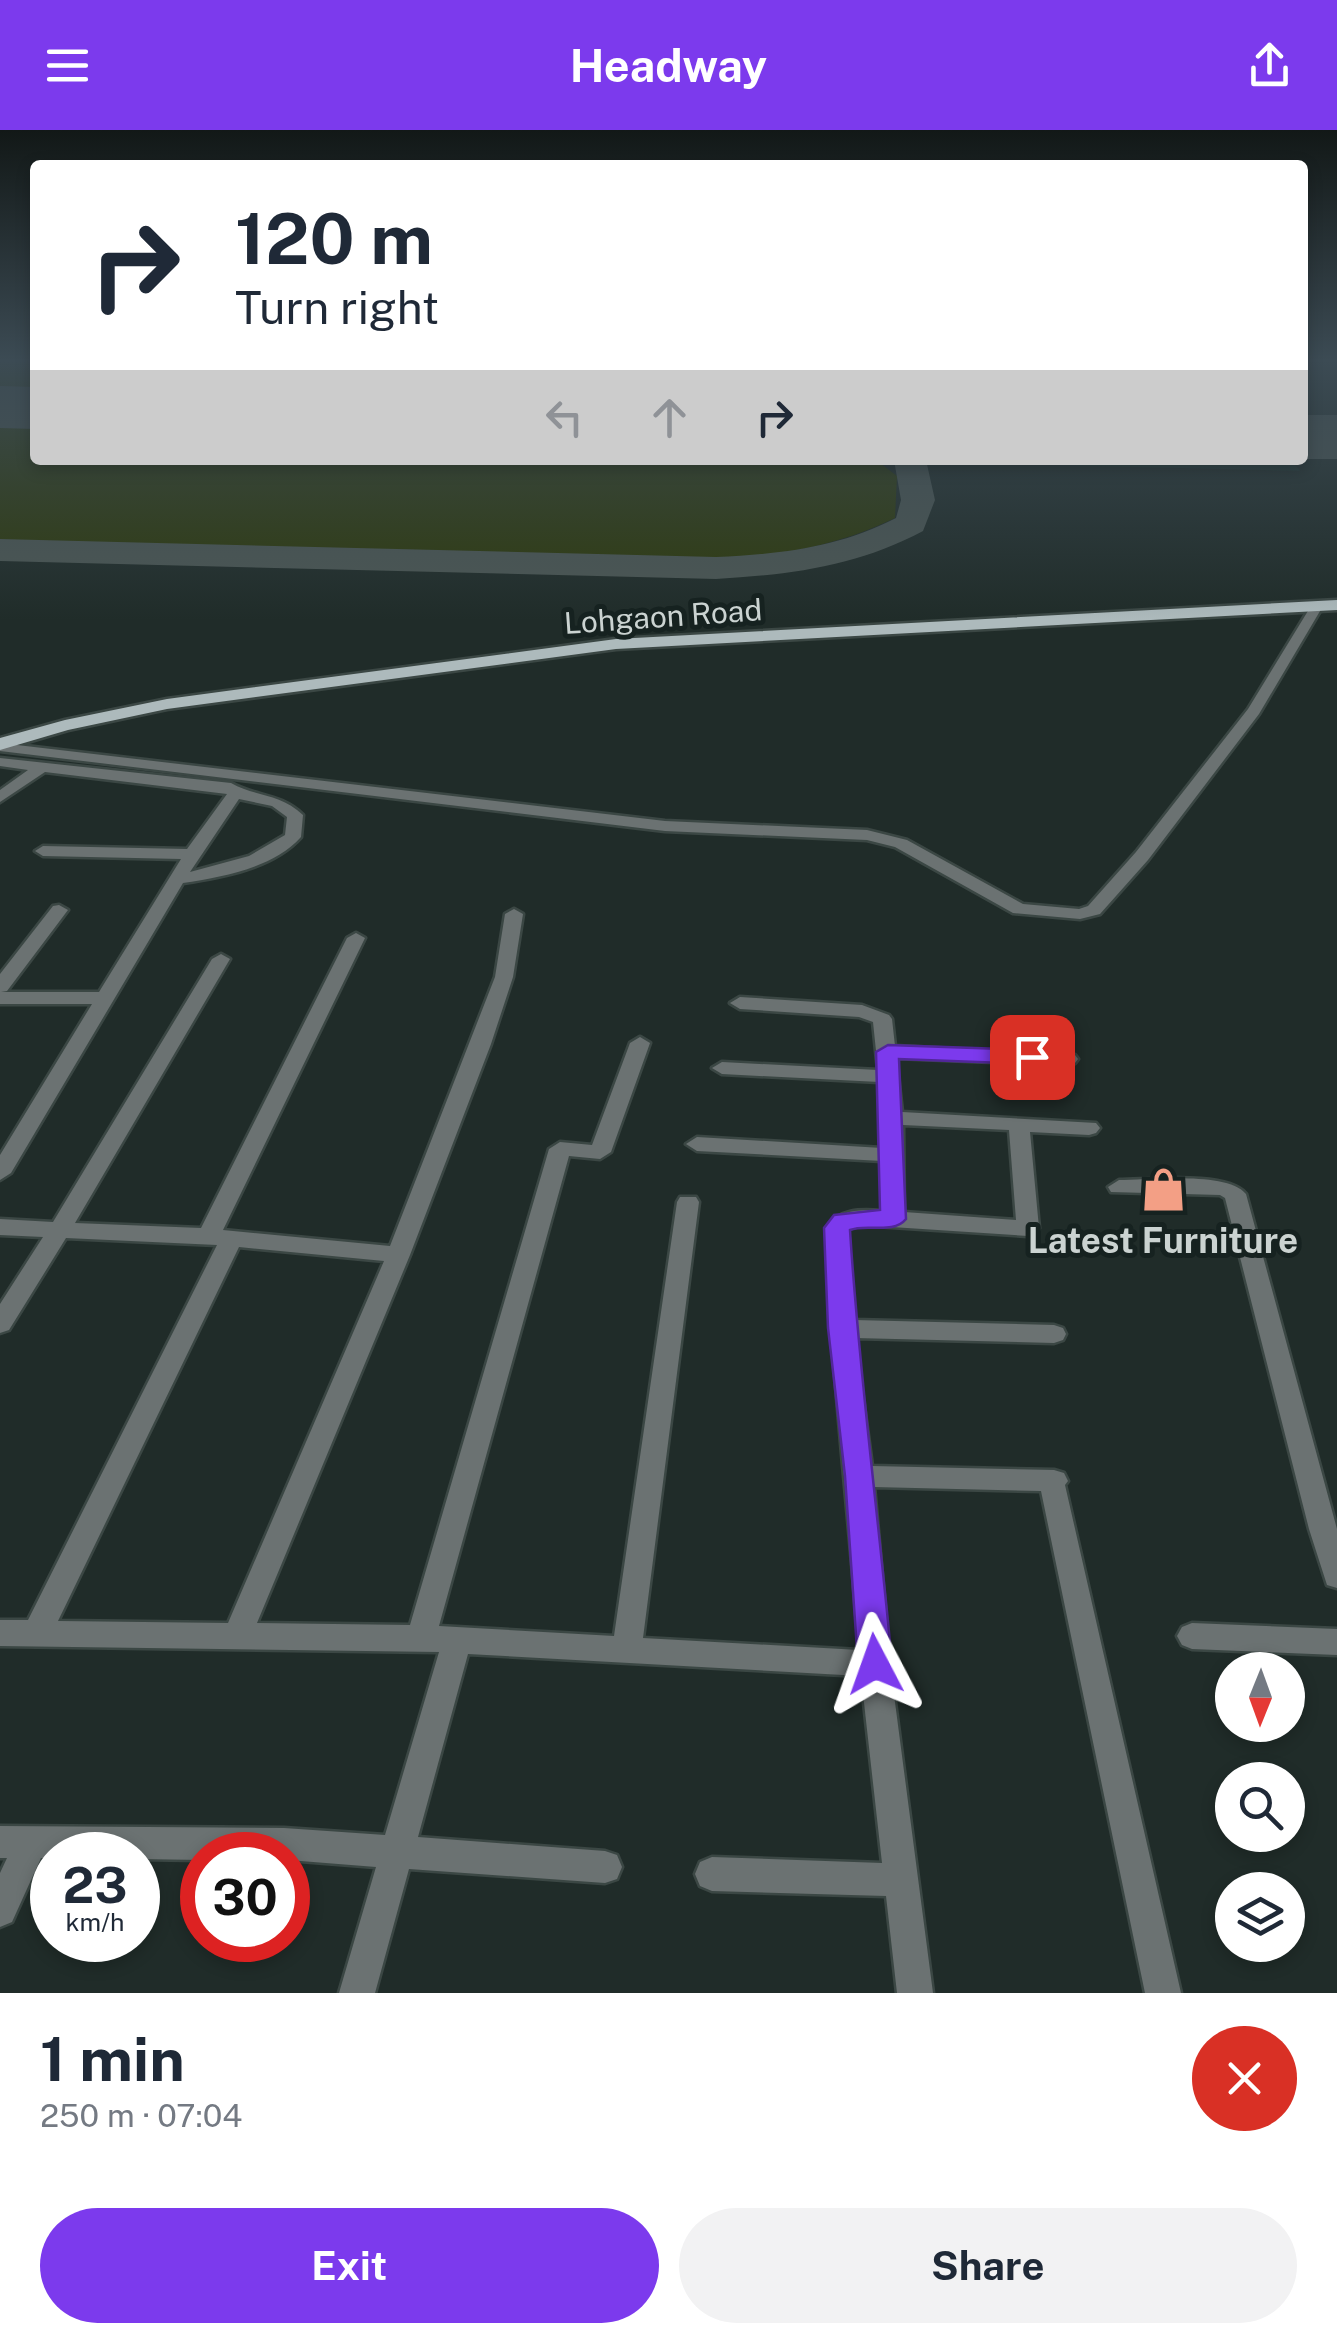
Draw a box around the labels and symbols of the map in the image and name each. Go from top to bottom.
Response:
street label: Lohgaon Road [563,591,763,641]
pin [990,1015,1075,1100]
shop icon: Latest Furniture [1139,1166,1187,1214]
place label: Latest Furniture [1028,1220,1298,1261]
position arrow [823,1612,927,1716]
north arrow [1215,1652,1305,1742]
speed limit sign: 30 [180,1832,310,1962]

